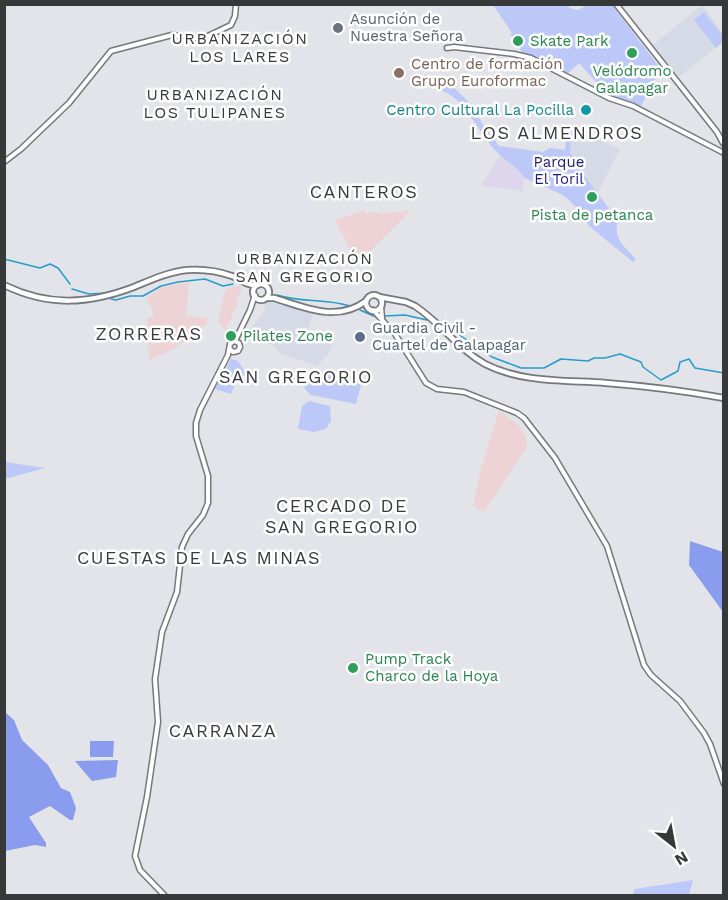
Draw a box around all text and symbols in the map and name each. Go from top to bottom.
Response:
place label: Asunción de Nuestra Señora [350,10,464,45]
marker: Asunción de Nuestra Señora [331,21,345,35]
district label: URBANIZACIÓN LOS LARES [171,29,309,66]
place label: Skate Park [530,32,609,50]
marker: Skate Park [511,34,525,48]
marker: Velódromo Galapagar [625,46,639,60]
place label: Centro de formación Grupo Euroformac [411,55,563,90]
place label: Velódromo Galapagar [593,62,671,97]
marker: Centro de formación Grupo Euroformac [392,66,406,80]
district label: URBANIZACIÓN LOS TULIPANES [143,85,287,122]
place label: Centro Cultural La Pocilla [386,101,575,119]
marker: Centro Cultural La Pocilla [579,103,593,117]
district label: LOS ALMENDROS [471,122,643,143]
park label: Parque El Toril [534,153,584,188]
district label: CANTEROS [310,181,418,202]
marker: Pista de petanca [585,190,599,204]
place label: Pista de petanca [531,206,654,224]
district label: URBANIZACIÓN SAN GREGORIO [236,249,374,286]
place label: Guardia Civil - Cuartel de Galapagar [372,319,526,354]
district label: ZORRERAS [95,323,203,344]
place label: Pilates Zone [243,327,333,345]
marker: Pilates Zone [224,329,238,343]
marker: Guardia Civil - Cuartel de Galapagar [353,330,367,344]
district label: SAN GREGORIO [219,366,373,387]
district label: CERCADO DE SAN GREGORIO [265,495,419,537]
district label: CUESTAS DE LAS MINAS [77,547,321,568]
place label: Pump Track Charco de la Hoya [365,650,499,685]
marker: Pump Track Charco de la Hoya [346,661,360,675]
district label: CARRANZA [169,720,277,741]
north arrow [644,816,704,876]
text: N [671,847,691,870]

